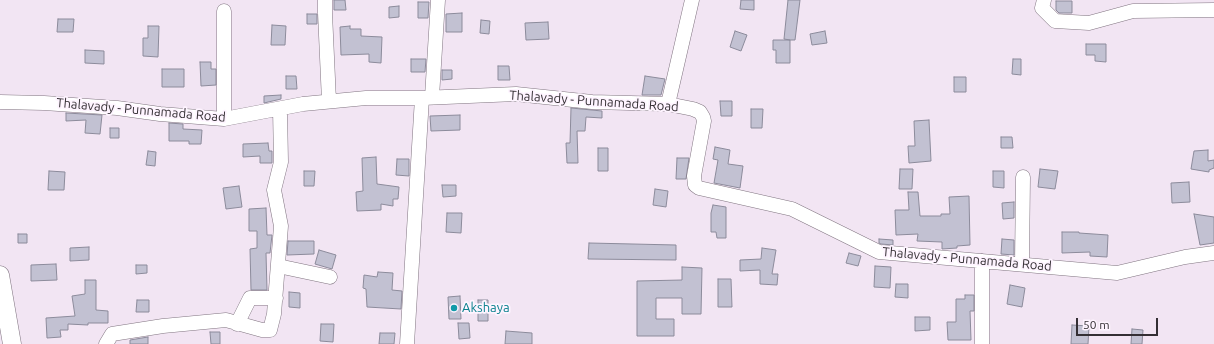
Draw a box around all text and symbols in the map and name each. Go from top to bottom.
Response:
street label: Thalavady - Punnamada Road [509,87,679,115]
street label: Thalavady - Punnamada Road [56,95,226,125]
street label: Thalavady - Punnamada Road [882,244,1052,274]
place label: Akshaya [462,300,510,316]
marker: Akshaya [449,303,459,313]
scale bar [1078,310,1160,336]
text: 50 m [1083,318,1110,331]

